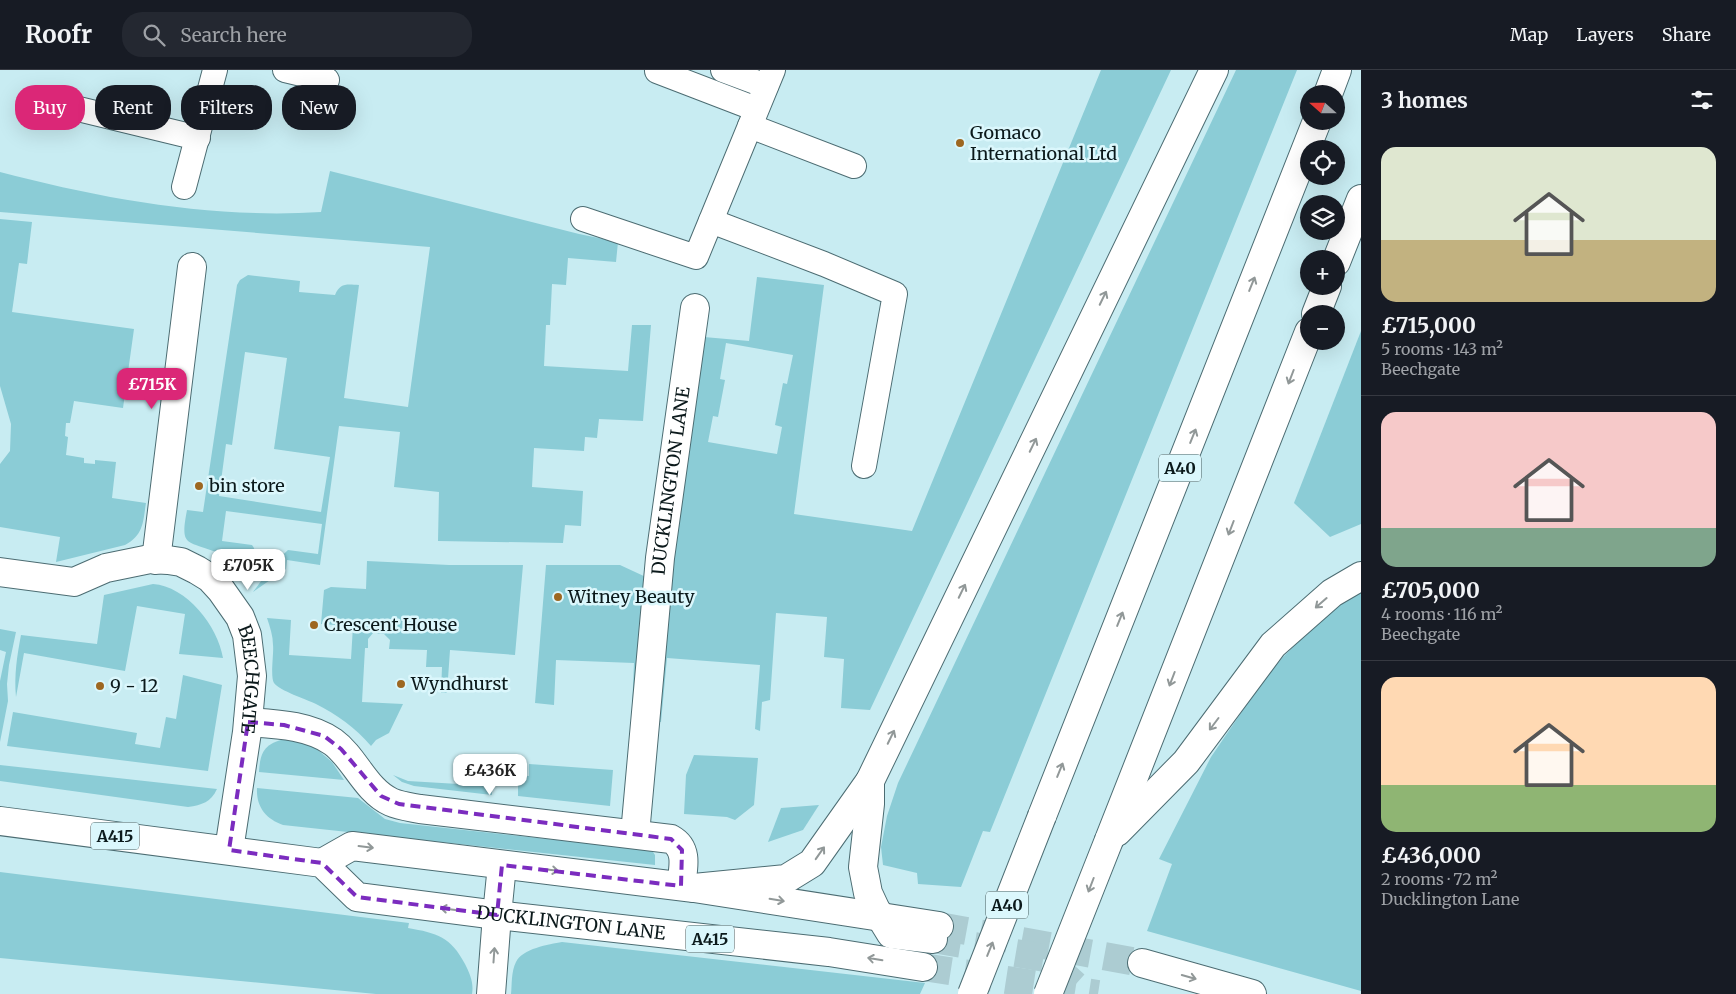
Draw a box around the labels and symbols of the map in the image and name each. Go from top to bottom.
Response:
north arrow [1300,85,1345,130]
place label: Gomaco International Ltd [970,121,1117,165]
marker: Gomaco International Ltd [954,137,966,149]
one-way arrow [1249,277,1258,292]
one-way arrow [1099,291,1109,306]
pin: £715K [117,368,187,410]
one-way arrow [1286,369,1295,384]
street label: DUCKLINGTON LANE [647,385,695,576]
one-way arrow [1189,428,1198,443]
one-way arrow [1028,438,1038,453]
road number: A40 [1159,454,1201,482]
place label: bin store [208,474,285,497]
marker: bin store [193,480,205,492]
one-way arrow [1226,520,1236,535]
pin: £705K [213,548,283,591]
one-way arrow [958,584,967,599]
place label: Witney Beauty [567,585,695,608]
marker: Witney Beauty [552,591,564,603]
one-way arrow [1315,597,1328,608]
one-way arrow [1116,612,1125,627]
place label: Crescent House [324,613,457,636]
marker: Crescent House [308,619,320,631]
street label: BEECHGATE [233,621,264,735]
one-way arrow [1167,671,1176,687]
place label: Wyndhurst [410,672,508,695]
place label: 9 - 12 [110,674,159,697]
marker: Wyndhurst [395,678,407,690]
marker: 9 - 12 [94,680,106,692]
one-way arrow [1209,717,1219,731]
one-way arrow [887,730,896,745]
pin: £436K [455,754,525,796]
one-way arrow [1056,763,1065,778]
road number: A415 [91,822,139,849]
one-way arrow [357,842,373,852]
one-way arrow [815,846,825,860]
one-way arrow [542,866,558,876]
one-way arrow [1086,877,1095,892]
road number: A40 [986,892,1028,918]
one-way arrow [768,896,784,906]
street label: DUCKLINGTON LANE [475,900,667,945]
one-way arrow [441,904,457,914]
road number: A415 [686,926,734,952]
one-way arrow [985,942,995,957]
one-way arrow [489,947,499,963]
one-way arrow [867,953,883,963]
one-way arrow [1180,972,1196,982]

